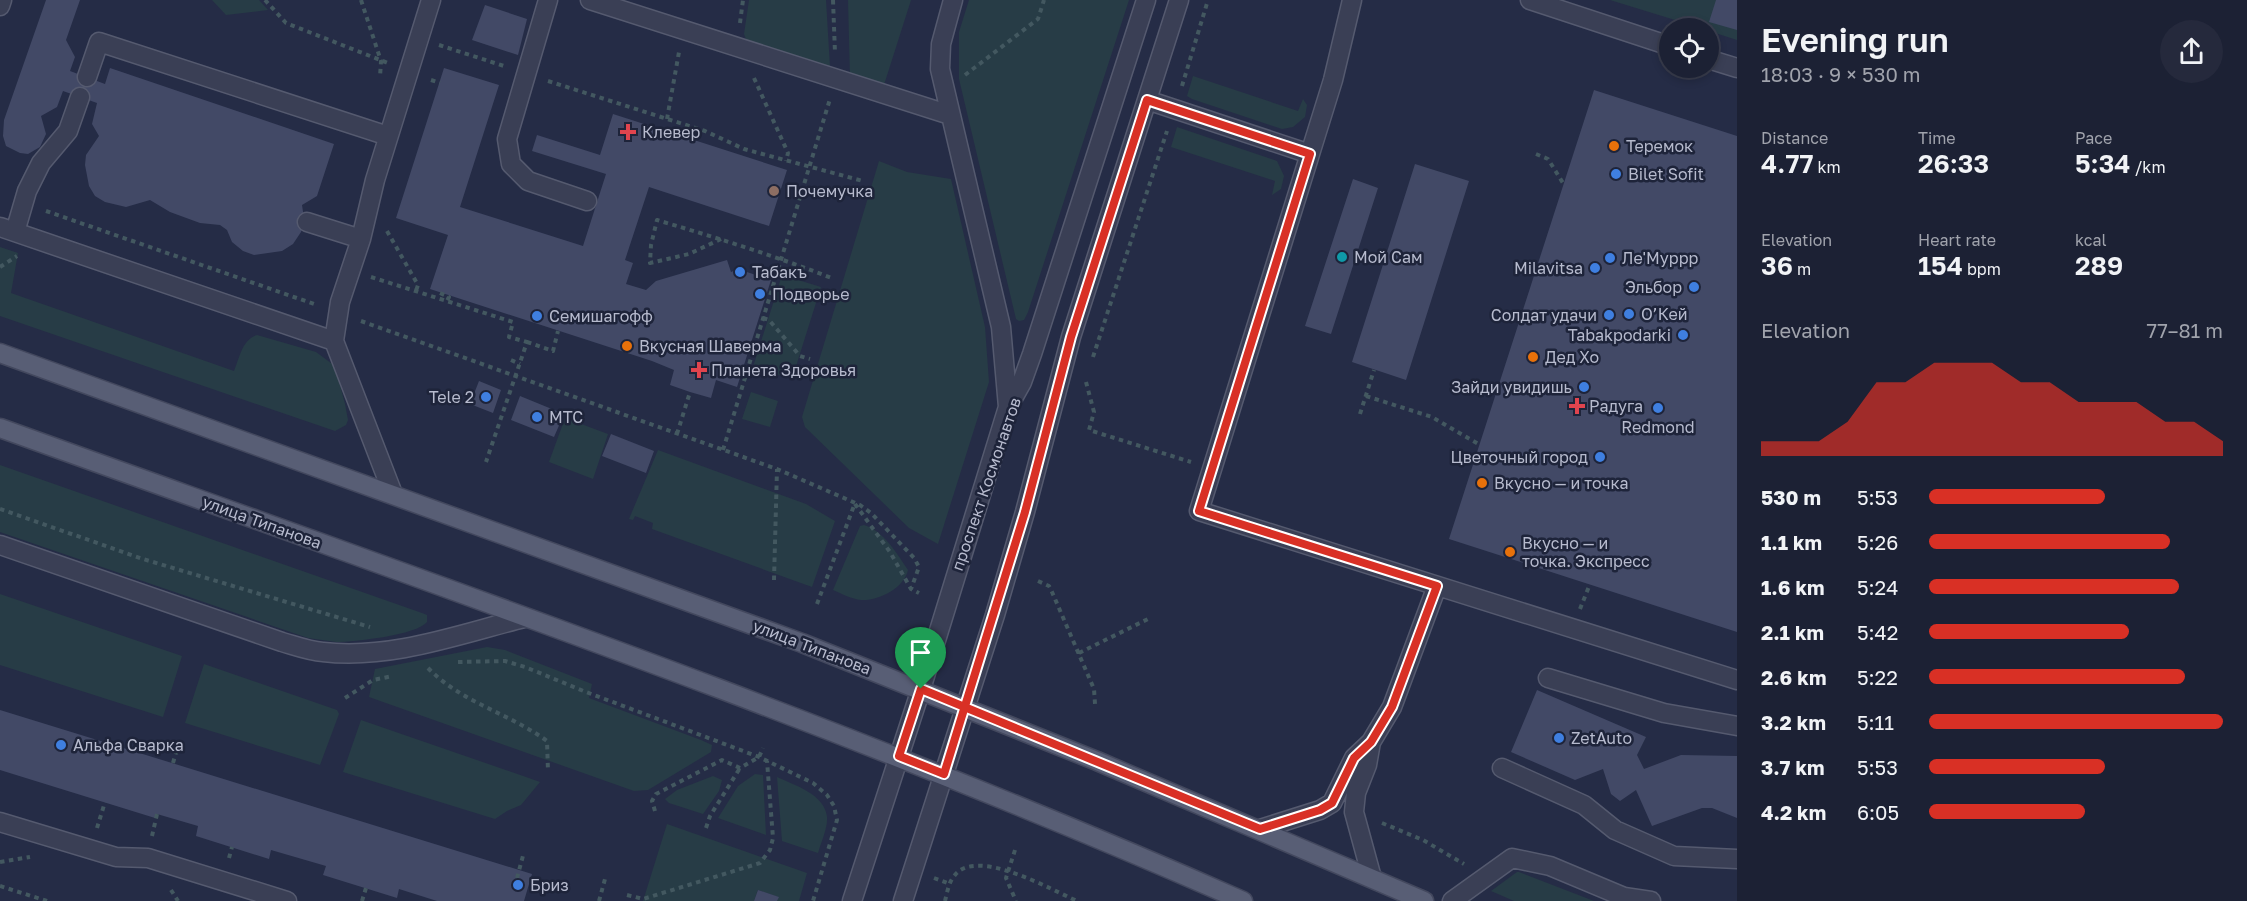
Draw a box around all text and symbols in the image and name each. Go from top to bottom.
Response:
map controls [1659,18,1719,78]
button: locate [1659,18,1719,78]
text: Evening run [1761,20,1949,59]
button: share [2160,20,2223,83]
text: 18:03 · 9 × 530 m [1761,62,1921,86]
place label: Клевер [642,122,700,142]
marker: Клевер [619,123,637,141]
text: Distance [1761,128,1828,148]
text: Time [1918,128,1956,148]
text: Pace [2075,128,2112,148]
place label: Теремок [1626,136,1693,156]
marker: Теремок [1607,139,1621,153]
text: 4.77 [1761,148,1813,179]
text: 26:33 [1918,148,1989,179]
text: 5:34 [2075,148,2131,179]
text: km [1813,157,1841,177]
text: /km [2131,157,2166,177]
place label: Bilet Sofit [1628,164,1704,184]
marker: Bilet Sofit [1609,167,1623,181]
place label: Почемучка [786,181,873,201]
marker: Почемучка [767,184,781,198]
text: Elevation [1761,230,1832,250]
text: Heart rate [1918,230,1996,250]
text: kcal [2075,230,2107,250]
place label: Мой Сам [1354,247,1423,267]
place label: Ле'Муррр [1622,248,1698,268]
marker: Мой Сам [1335,250,1349,264]
text: 36 [1761,250,1793,281]
text: 154 [1918,250,1963,281]
text: 289 [2075,250,2123,281]
marker: Ле'Муррр [1603,251,1617,265]
place label: Milavitsa [1514,258,1583,278]
text: m [1793,259,1811,279]
text: bpm [1963,259,2001,279]
marker: Milavitsa [1588,261,1602,275]
place label: Табакъ [752,262,807,282]
marker: Табакъ [733,265,747,279]
place label: Эльбор [1625,277,1682,297]
marker: Эльбор [1687,280,1701,294]
place label: Подворье [772,284,849,304]
marker: Подворье [753,287,767,301]
place label: О’Кей [1641,304,1688,324]
place label: Солдат удачи [1491,305,1597,325]
place label: Семишагофф [549,306,653,326]
marker: О’Кей [1622,307,1636,321]
marker: Солдат удачи [1602,308,1616,322]
marker: Семишагофф [530,309,544,323]
text: Elevation [1761,318,1850,342]
text: 77–81 m [2147,318,2223,342]
place label: Tabakpodarki [1568,325,1671,345]
marker: Tabakpodarki [1676,328,1690,342]
place label: Вкусная Шаверма [639,336,782,356]
marker: Вкусная Шаверма [620,339,634,353]
place label: Дед Хо [1545,347,1599,367]
marker: Дед Хо [1526,350,1540,364]
place label: Планета Здоровья [711,360,856,380]
marker: Планета Здоровья [692,363,706,377]
place label: Зайди увидишь [1451,377,1572,397]
marker: Зайди увидишь [1577,380,1591,394]
place label: Tele 2 [429,387,474,407]
marker: Tele 2 [479,390,493,404]
street label: проспект Космонавтов [947,395,1025,573]
place label: Радуга [1589,396,1643,416]
marker: Радуга [1570,399,1584,413]
marker: Redmond [1651,401,1665,415]
place label: МТС [549,407,583,427]
marker: МТС [530,410,544,424]
place label: Redmond [1621,417,1695,437]
place label: Цветочный город [1450,447,1588,467]
marker: Цветочный город [1593,450,1607,464]
place label: Вкусно — и точка [1494,473,1628,493]
marker: Вкусно — и точка [1475,476,1489,490]
text: 530 m [1761,485,1821,509]
text: 5:53 [1857,485,1898,509]
street label: улица Типанова [200,491,324,553]
text: 1.1 km [1761,530,1822,554]
text: 5:26 [1857,530,1898,554]
place label: Вкусно — и точка. Экспресс [1522,533,1650,571]
marker: Вкусно — и точка. Экспресс [1503,545,1517,559]
text: 1.6 km [1761,575,1825,599]
text: 5:24 [1857,575,1898,599]
street label: улица Типанова [750,615,874,679]
text: 2.1 km [1761,620,1824,644]
text: 5:42 [1857,620,1898,644]
pin [895,627,946,689]
icon: arrive [904,636,937,669]
text: 2.6 km [1761,665,1826,689]
text: 5:22 [1857,665,1898,689]
text: 3.2 km [1761,710,1826,734]
text: 5:11 [1857,710,1894,734]
place label: ZetAuto [1571,728,1632,748]
marker: ZetAuto [1552,731,1566,745]
place label: Альфа Сварка [73,735,184,755]
marker: Альфа Сварка [54,738,68,752]
text: 3.7 km [1761,755,1825,779]
text: 5:53 [1857,755,1898,779]
text: 4.2 km [1761,800,1826,824]
text: 6:05 [1857,800,1899,824]
place label: Бриз [530,875,569,895]
marker: Бриз [511,878,525,892]

